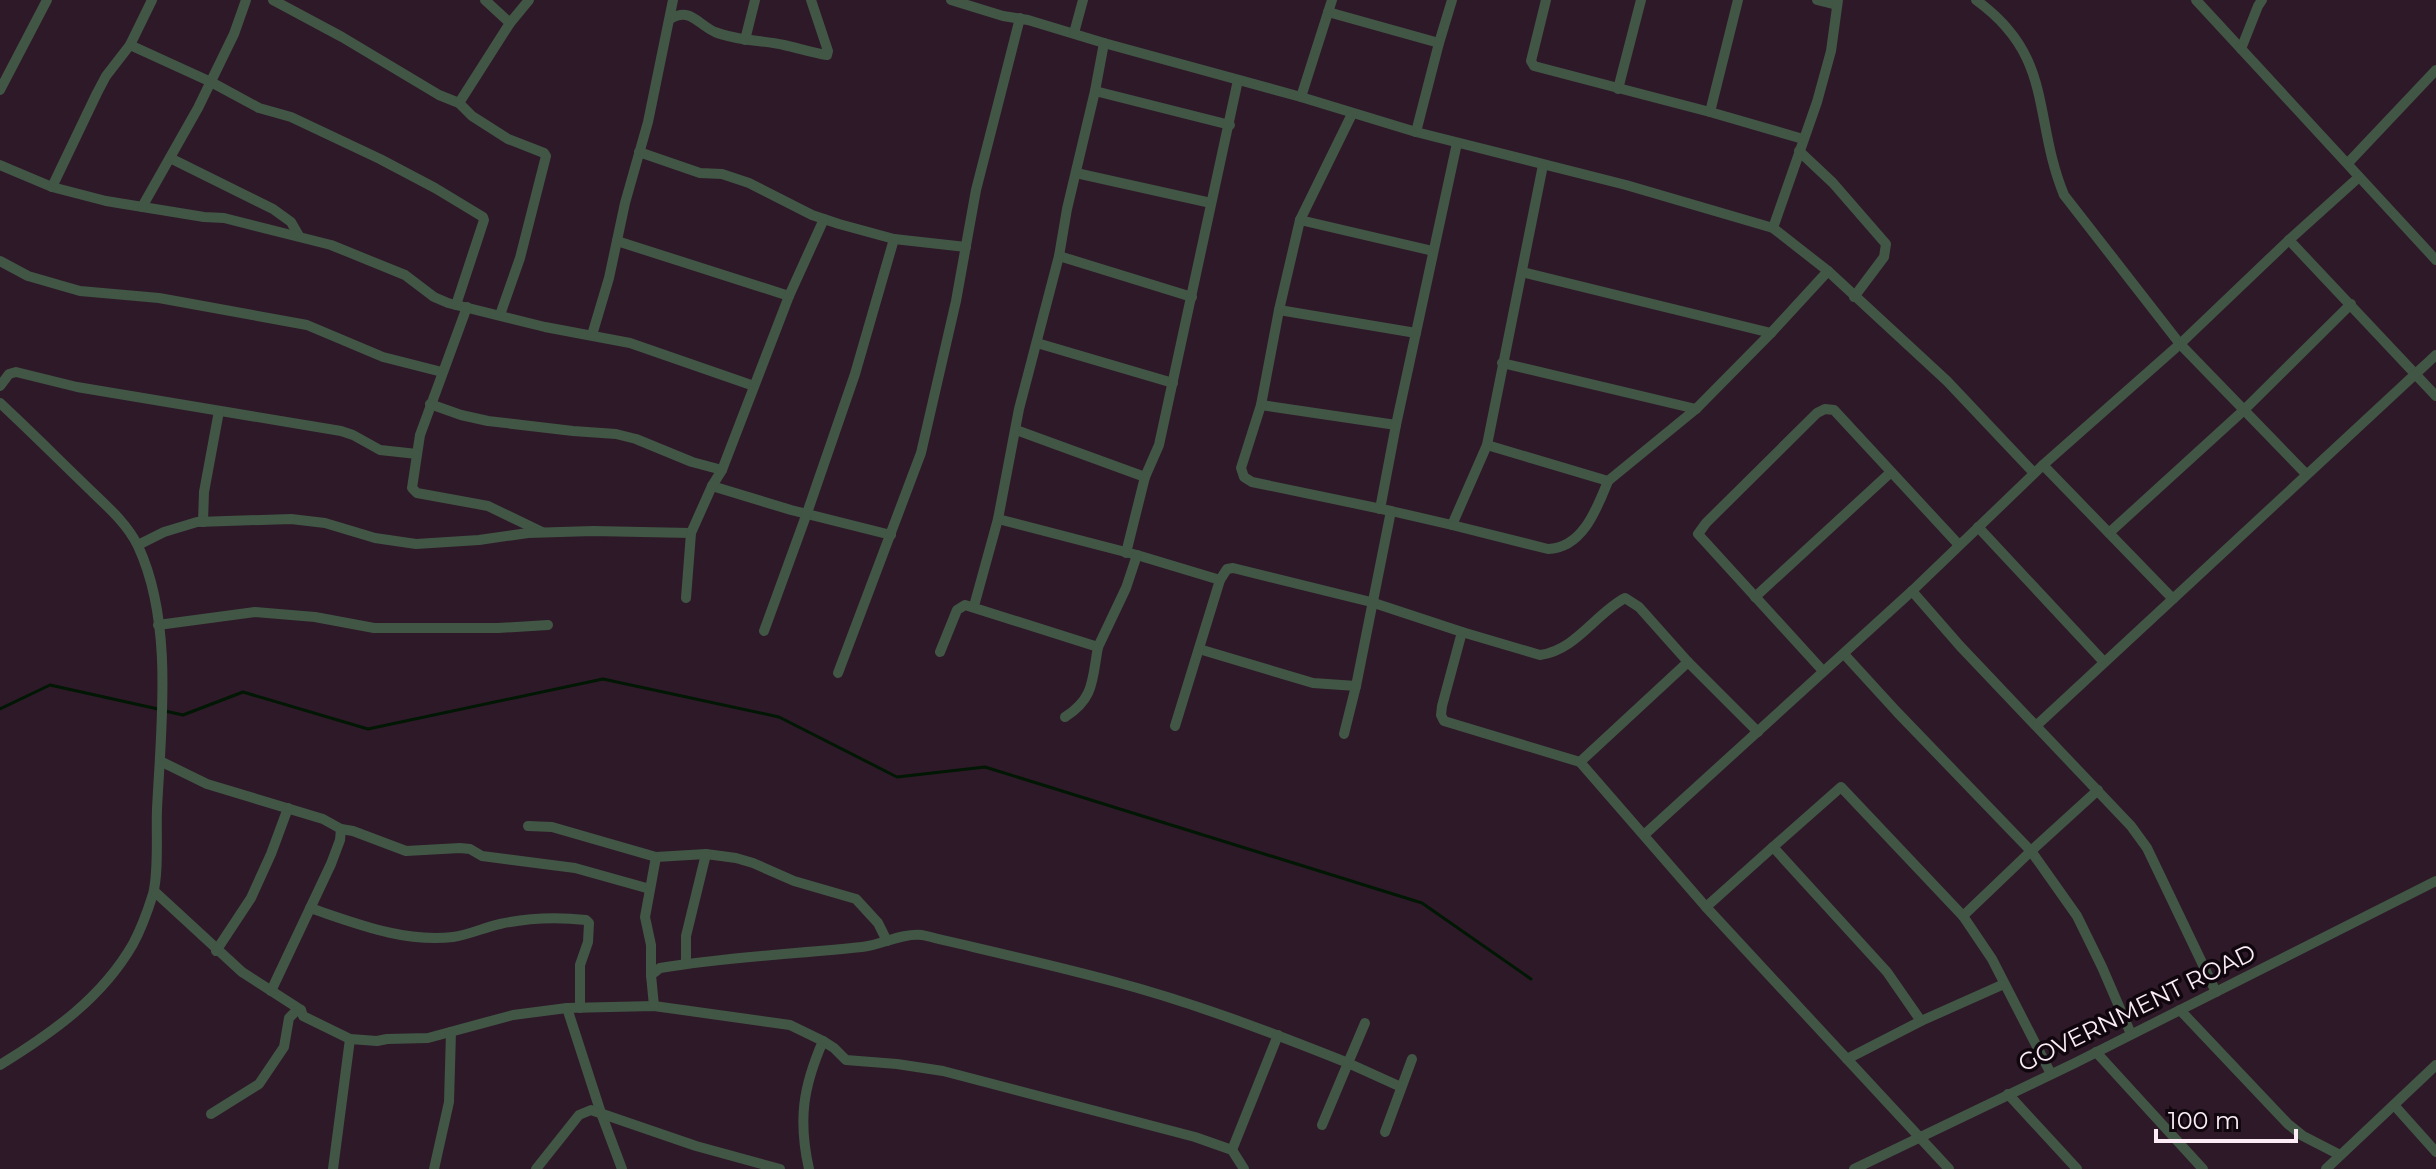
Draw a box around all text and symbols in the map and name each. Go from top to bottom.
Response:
street label: GOVERNMENT ROAD [2013,937,2260,1078]
scale bar [2156,1093,2296,1143]
text: 100 m [2168,1106,2240,1135]

